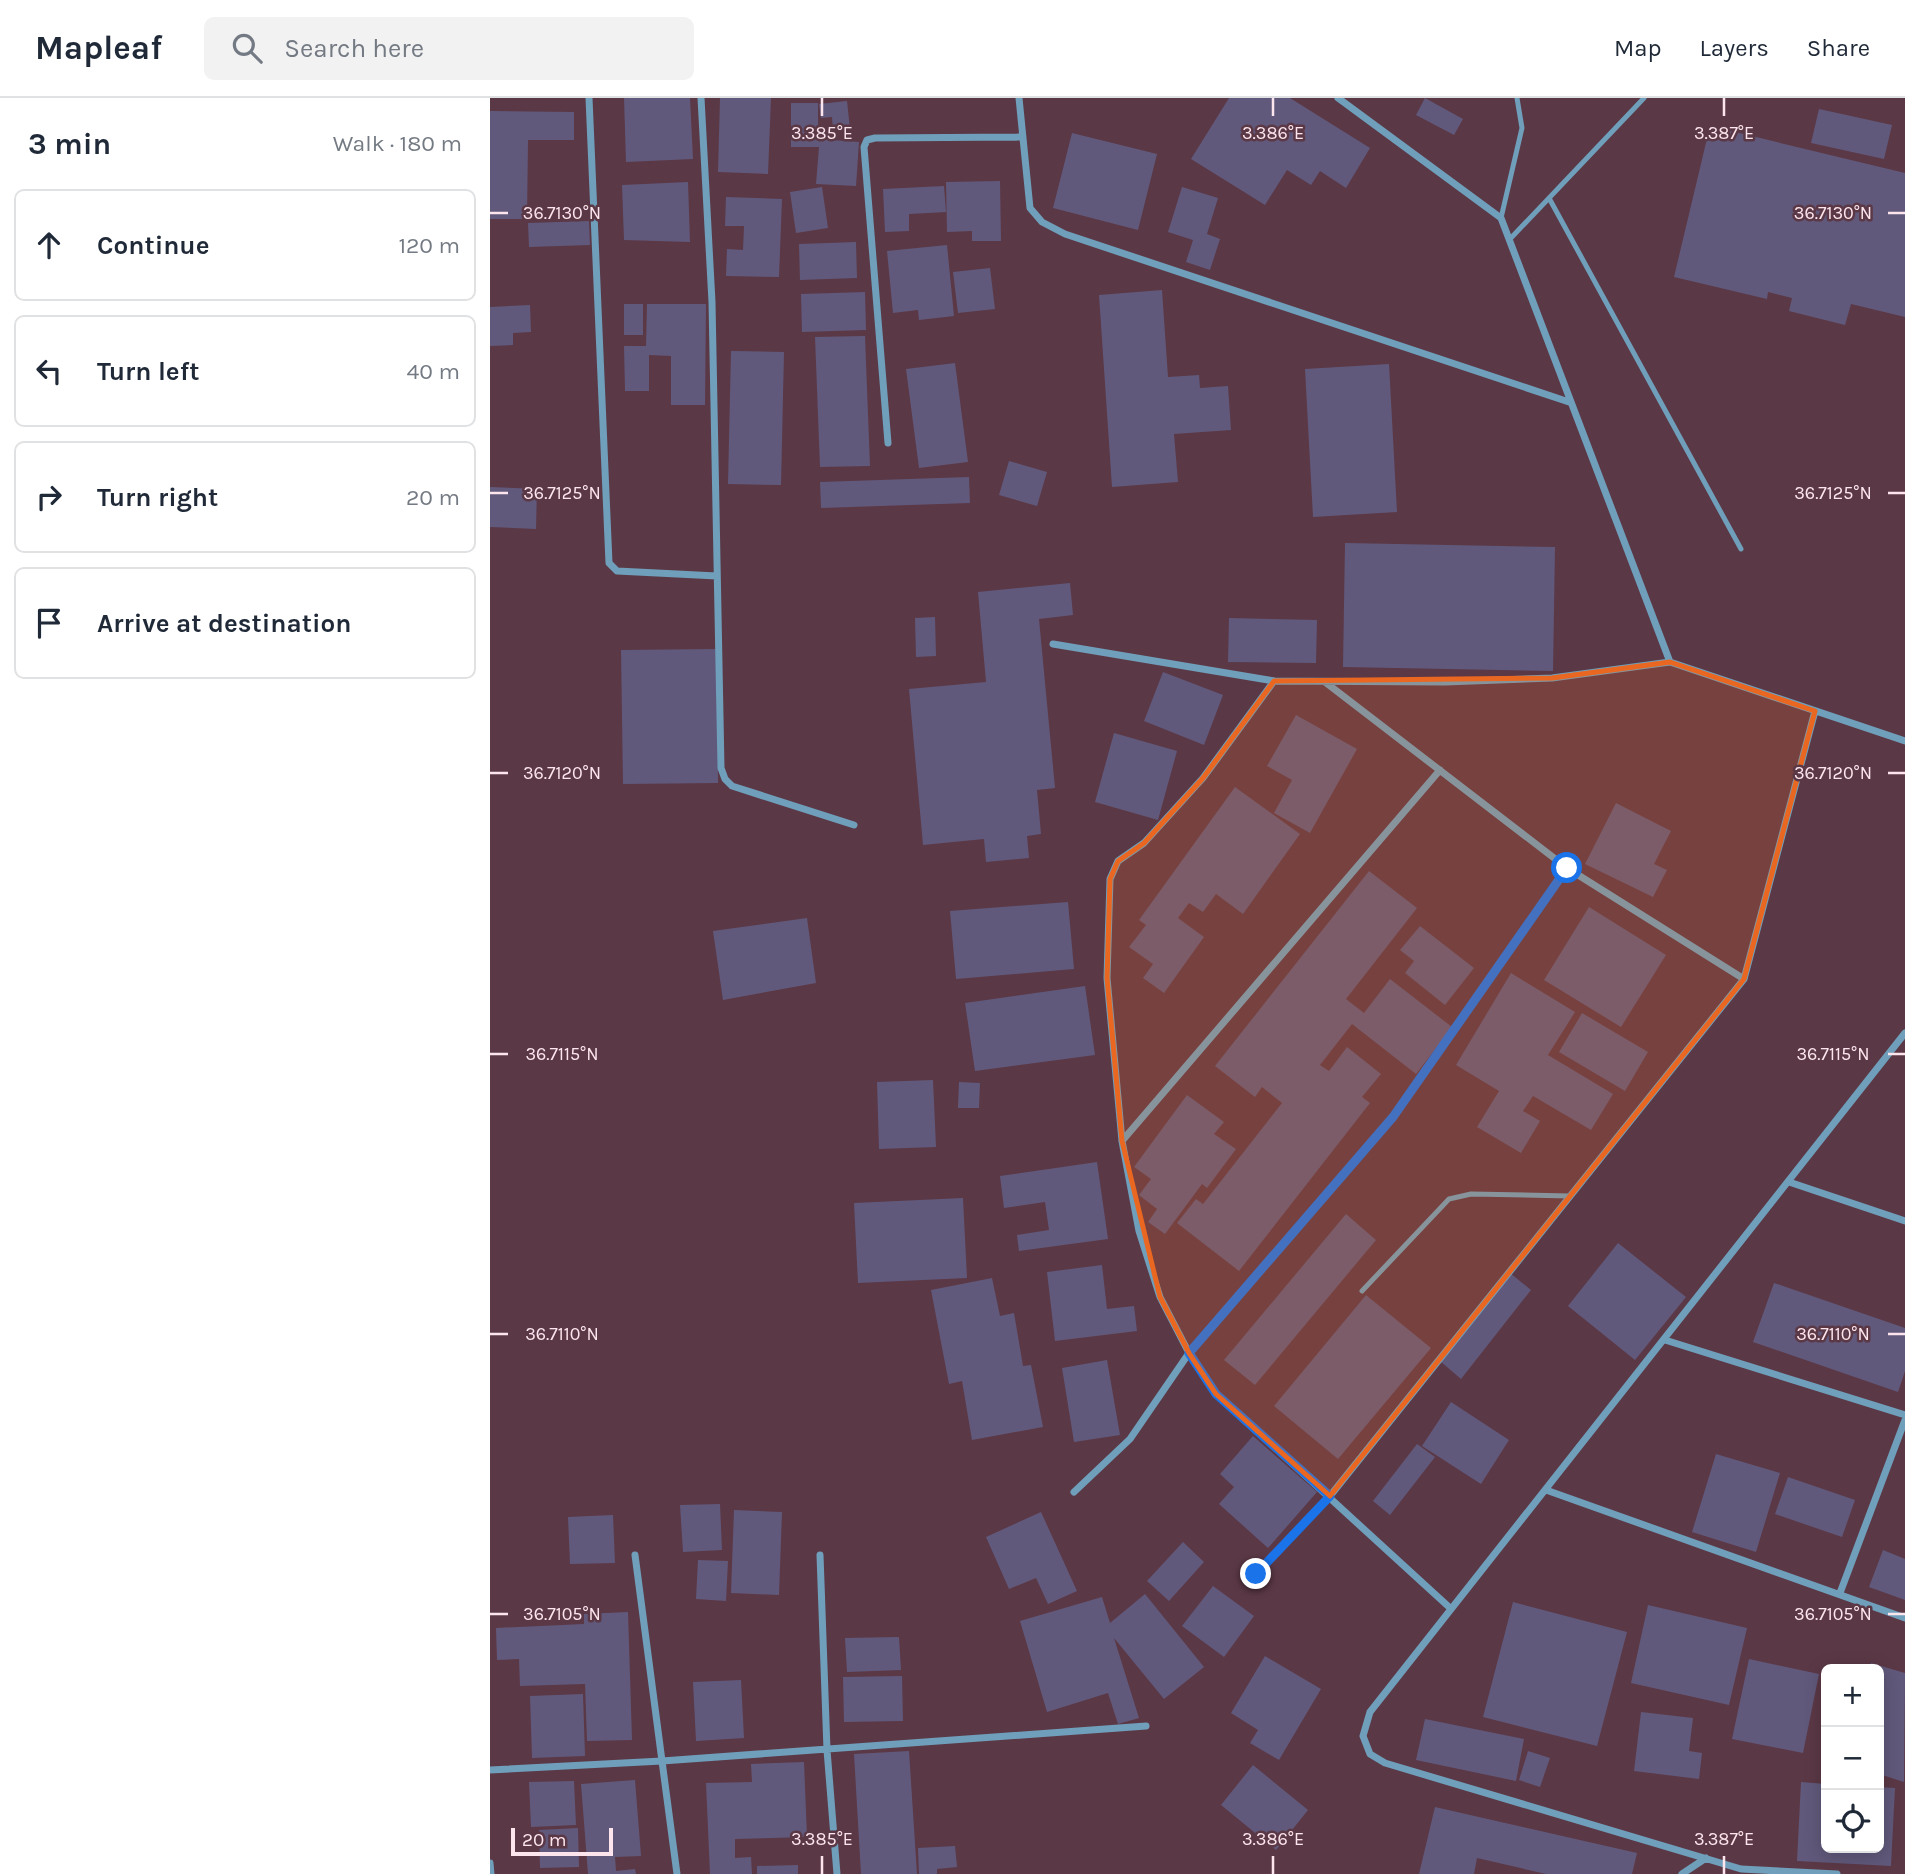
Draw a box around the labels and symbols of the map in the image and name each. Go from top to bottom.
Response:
text: 3.385°E [791,122,853,144]
text: 3.386°E [1242,122,1304,144]
text: 3.387°E [1694,122,1754,144]
text: 36.7130°N [523,202,601,224]
text: 36.7130°N [1794,202,1872,224]
text: 36.7125°N [523,482,601,504]
text: 36.7125°N [1794,482,1872,504]
text: 36.7120°N [523,762,601,784]
text: 36.7120°N [1794,762,1872,784]
route start [1551,852,1582,883]
text: 36.7115°N [525,1043,599,1065]
text: 36.7115°N [1796,1043,1870,1065]
text: 36.7110°N [525,1323,599,1345]
text: 36.7110°N [1796,1323,1870,1345]
route end [1240,1558,1271,1589]
text: 36.7105°N [523,1603,601,1625]
text: 36.7105°N [1794,1603,1872,1625]
scale bar [511,1825,612,1857]
text: 3.385°E [791,1828,853,1850]
text: 3.386°E [1242,1828,1304,1850]
text: 3.387°E [1694,1828,1754,1850]

